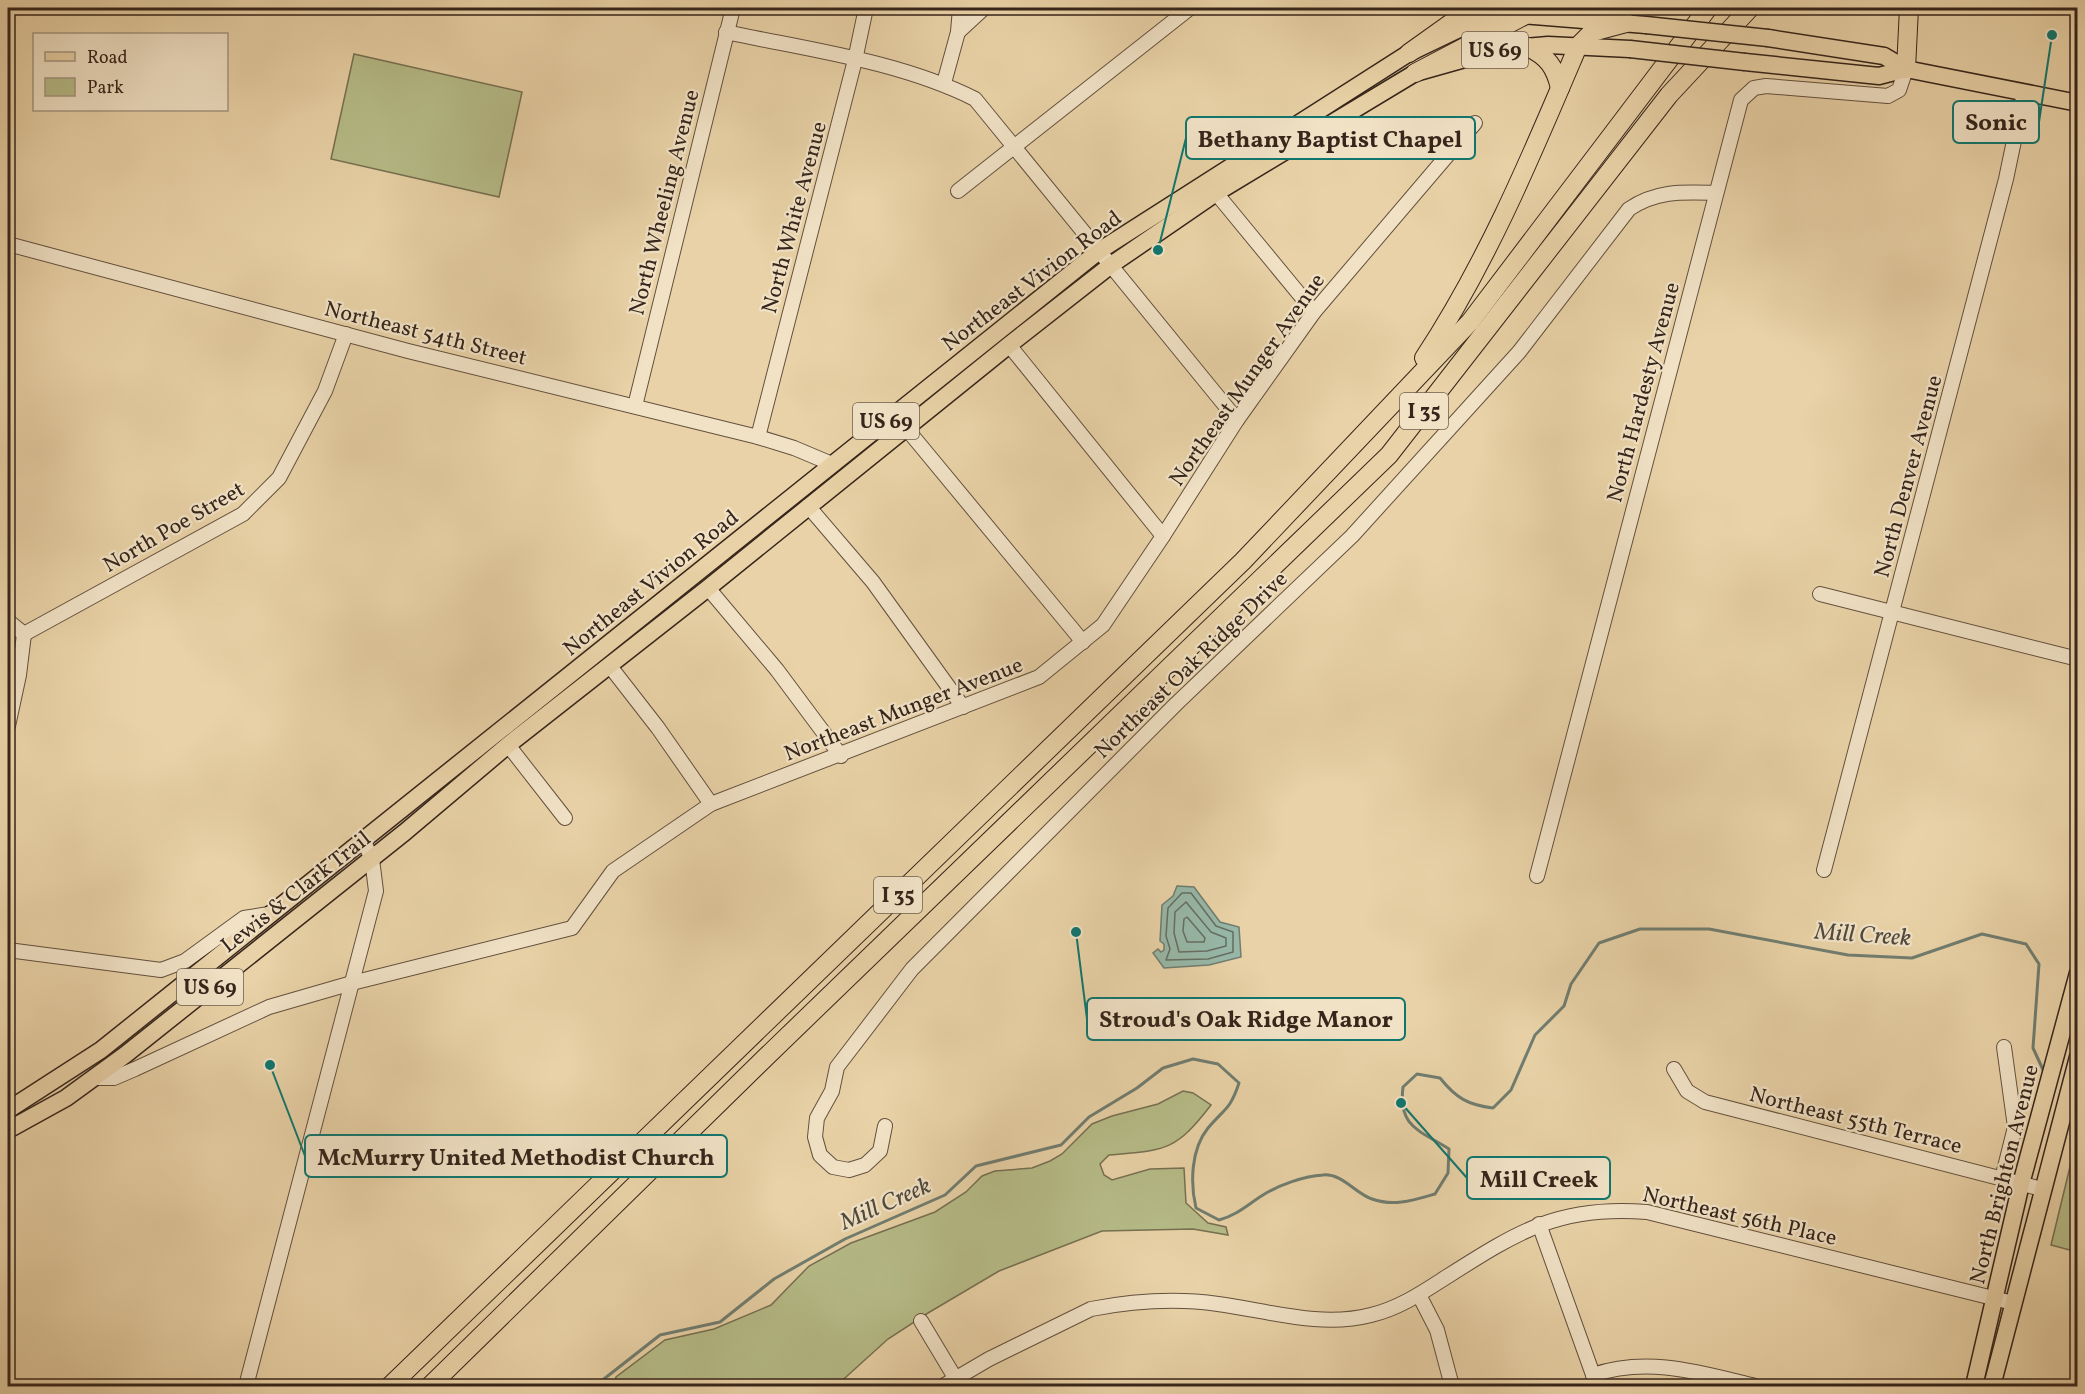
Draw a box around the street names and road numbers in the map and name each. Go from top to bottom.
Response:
road number: US 69 [1462,32,1528,68]
street label: North Wheeling Avenue [622,87,708,319]
street label: North White Avenue [755,118,836,317]
street label: Northeast Vivion Road [936,204,1129,360]
street label: Northeast Munger Avenue [1163,268,1334,493]
street label: North Hardesty Avenue [1600,279,1689,506]
street label: Northeast 54th Street [321,294,530,375]
street label: North Denver Avenue [1867,372,1951,581]
road number: I 35 [1400,393,1448,429]
road number: US 69 [853,403,919,439]
street label: North Poe Street [98,475,251,581]
street label: Northeast Vivion Road [557,503,746,665]
street label: Northeast Oak Ridge Drive [1088,565,1295,767]
street label: Northeast Munger Avenue [780,650,1028,770]
street label: Lewis & Clark Trail [215,824,378,961]
road number: I 35 [874,877,922,913]
road number: US 69 [177,969,243,1005]
street label: North Brighton Avenue [1963,1062,2048,1288]
street label: Northeast 55th Terrace [1746,1080,1965,1163]
street label: Northeast 56th Place [1639,1180,1840,1255]

